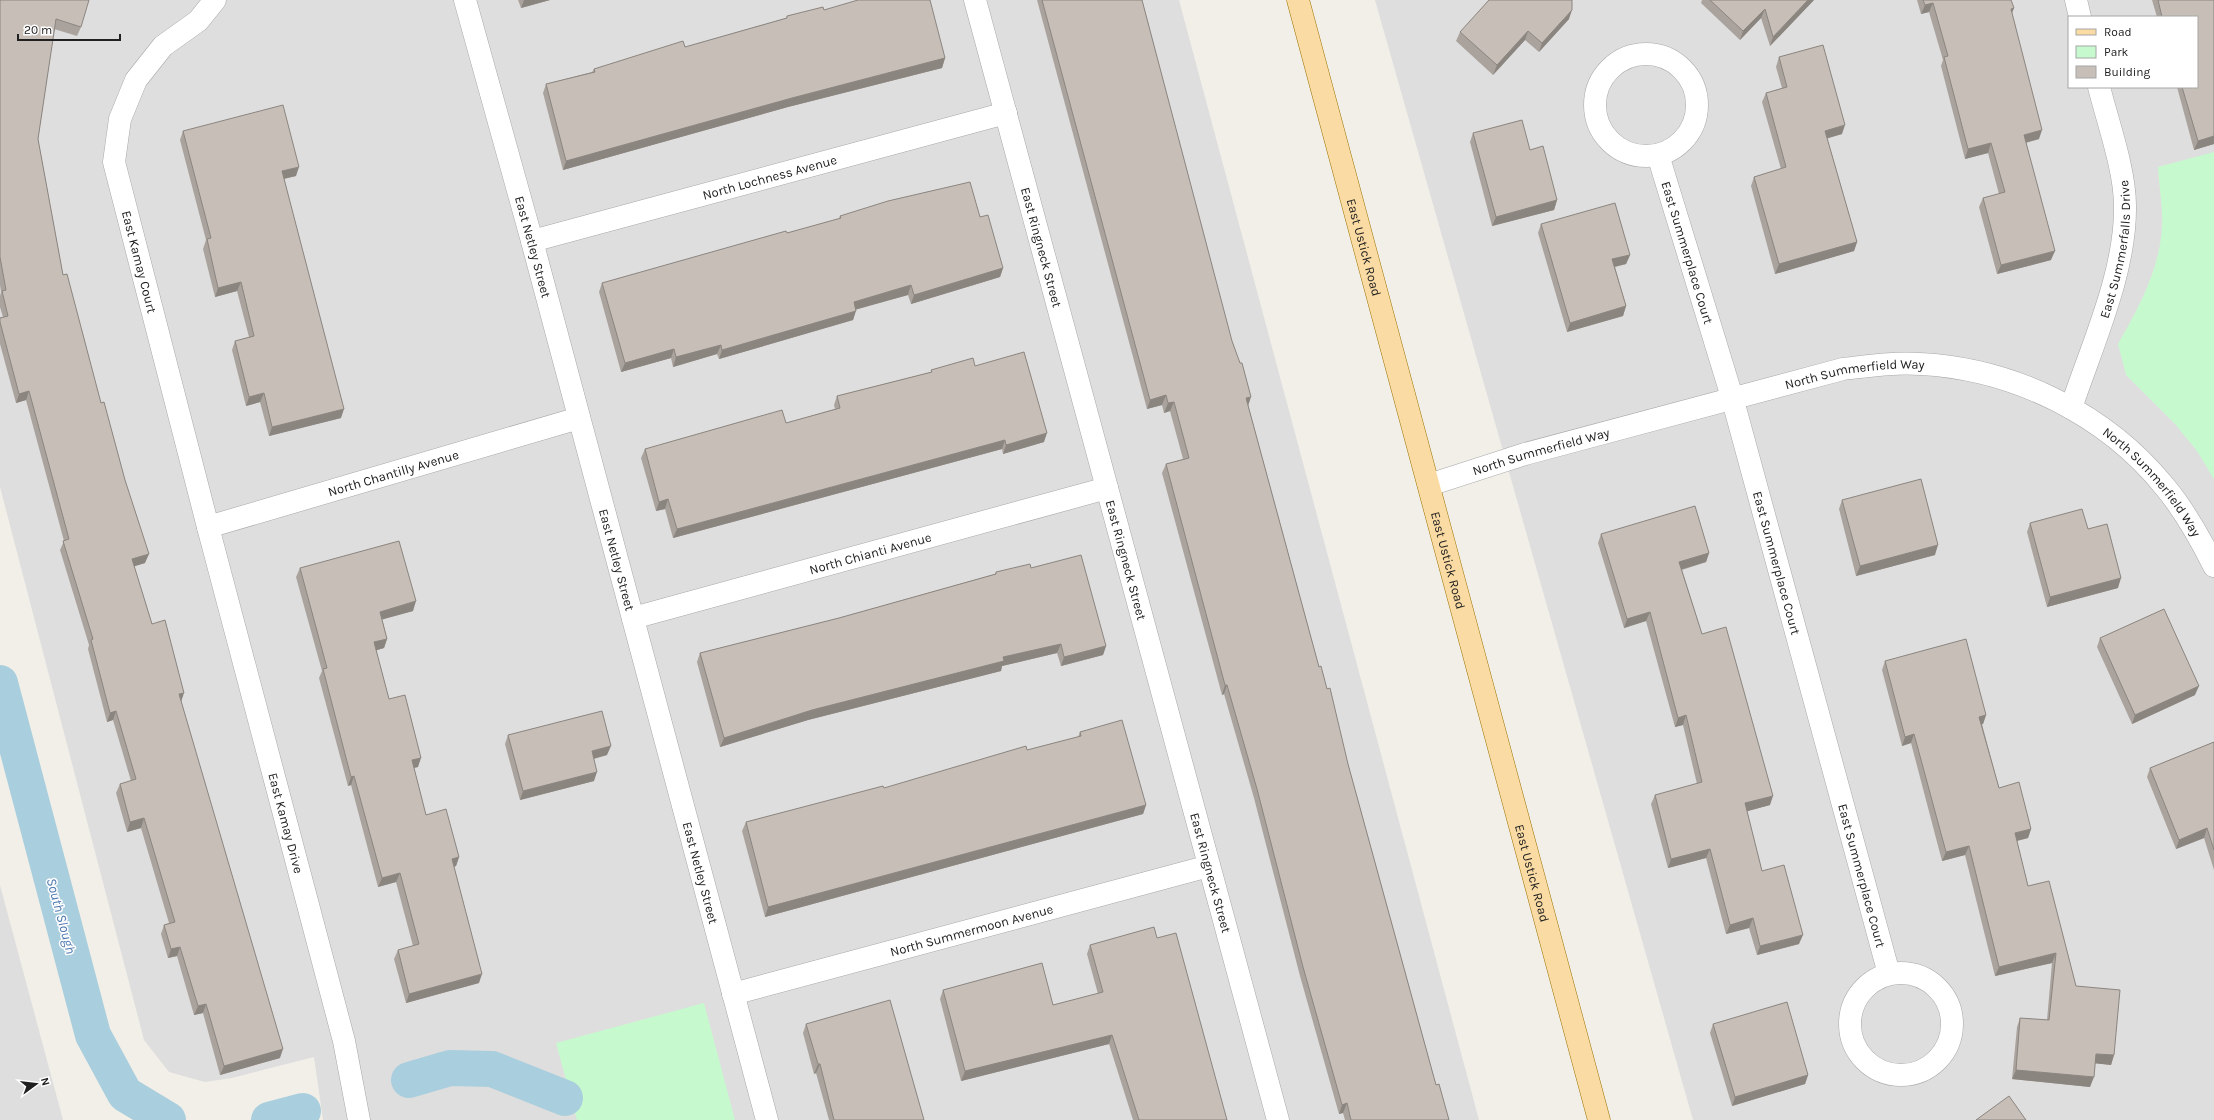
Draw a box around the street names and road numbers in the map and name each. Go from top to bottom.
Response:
street label: North Lochness Avenue [701,151,839,202]
street label: East Summerplace Court [1659,179,1717,326]
street label: East Summerfalls Drive [2096,179,2133,320]
street label: East Ringneck Street [1018,185,1065,309]
street label: East Netley Street [512,194,554,299]
street label: East Ustick Road [1344,197,1385,298]
street label: East Kamay Court [119,209,160,315]
street label: North Summerfield Way [1783,356,1925,392]
street label: North Summerfield Way [1470,424,1611,478]
street label: North Summerfield Way [2100,424,2204,539]
street label: North Chantilly Avenue [326,446,461,499]
street label: East Summerplace Court [1750,489,1804,637]
street label: East Ringneck Street [1103,498,1150,622]
street label: East Netley Street [596,507,638,612]
street label: East Ustick Road [1428,510,1469,611]
street label: North Chianti Avenue [807,529,933,577]
street label: East Kamay Drive [266,771,307,875]
street label: East Summerplace Court [1836,802,1889,949]
street label: East Ringneck Street [1188,811,1235,934]
street label: East Netley Street [680,820,722,925]
street label: East Ustick Road [1512,823,1553,924]
street label: North Summermoon Avenue [888,901,1055,959]

